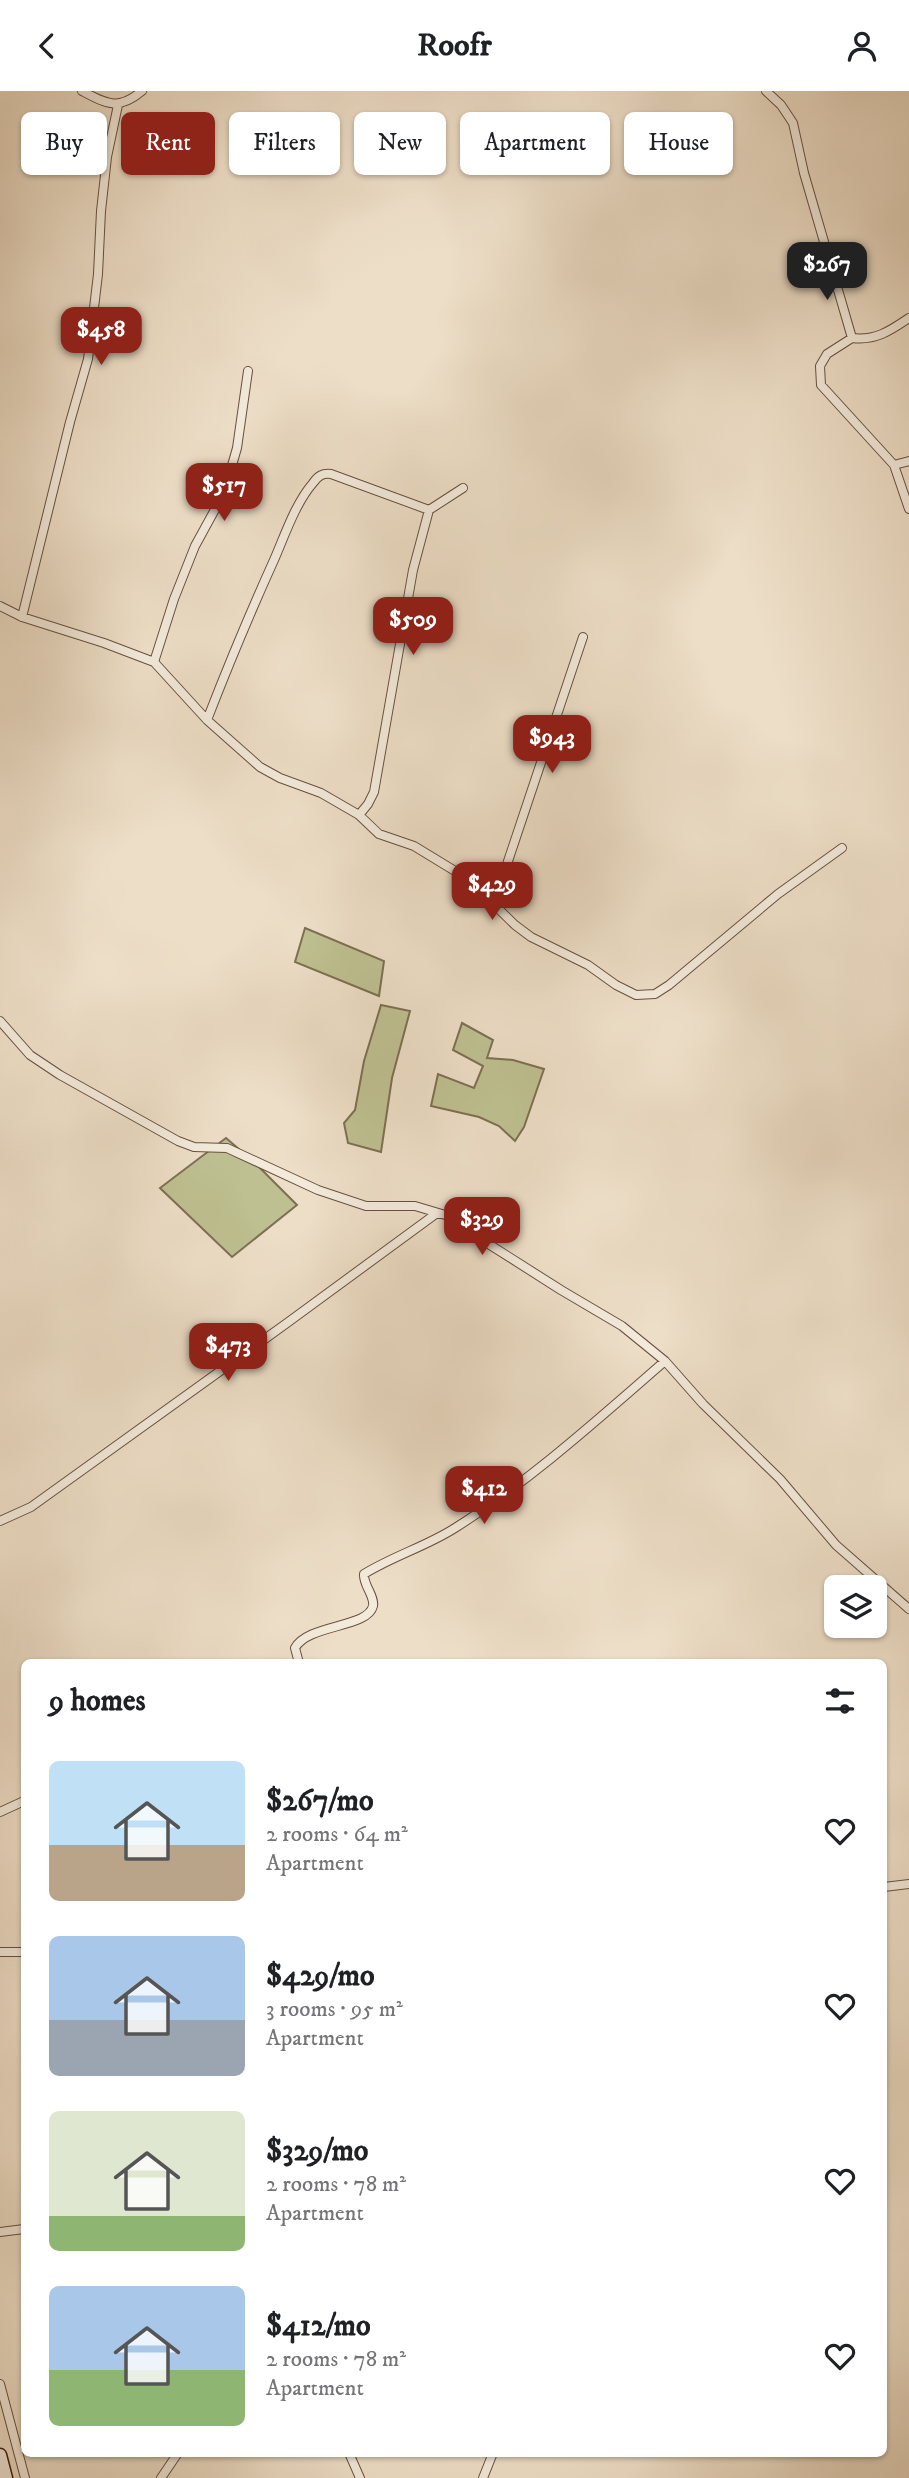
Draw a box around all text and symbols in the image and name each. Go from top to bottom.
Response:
text: Roofr [417,26,492,66]
icon: back [28,27,66,65]
icon: person [843,27,881,65]
chip: Buy [21,112,107,175]
chip: Rent [121,112,215,175]
chip: Filters [229,112,340,175]
chip: New [354,112,446,175]
chip: Apartment [460,112,610,175]
chip: House [624,112,733,175]
pin: $267 [786,243,868,302]
text: $267 [803,250,851,279]
pin: $458 [60,307,142,367]
text: $458 [77,315,125,344]
pin: $517 [183,463,265,523]
text: $517 [202,471,246,500]
pin: $509 [372,597,454,657]
text: $509 [389,605,437,634]
pin: $943 [511,715,593,775]
text: $943 [529,723,575,752]
pin: $429 [451,863,533,922]
text: $429 [468,870,516,899]
pin: $329 [441,1197,523,1257]
text: $329 [460,1205,504,1234]
pin: $473 [187,1323,269,1383]
text: $473 [205,1331,251,1360]
pin: $412 [443,1467,525,1526]
text: $412 [461,1474,507,1503]
map controls [824,1575,887,1638]
button: layers [824,1575,887,1638]
icon: filters [821,1682,859,1720]
text: 9 homes [49,1683,146,1720]
text: $267/mo [266,1783,373,1820]
icon: home [105,1789,189,1873]
icon: heart [821,1812,859,1850]
text: 2 rooms · 64 m² [266,1820,408,1849]
text: Apartment [266,1849,364,1878]
text: $429/mo [266,1958,375,1995]
icon: home [105,1964,189,2048]
icon: heart [821,1987,859,2025]
text: 3 rooms · 95 m² [266,1995,403,2024]
text: Apartment [266,2024,364,2053]
text: $329/mo [266,2133,368,2170]
icon: home [105,2139,189,2223]
icon: heart [821,2162,859,2200]
text: 2 rooms · 78 m² [266,2170,406,2199]
text: Apartment [266,2199,364,2228]
text: $412/mo [266,2308,371,2345]
icon: home [105,2314,189,2398]
icon: heart [821,2337,859,2375]
text: 2 rooms · 78 m² [266,2345,406,2374]
text: Apartment [266,2374,364,2403]

